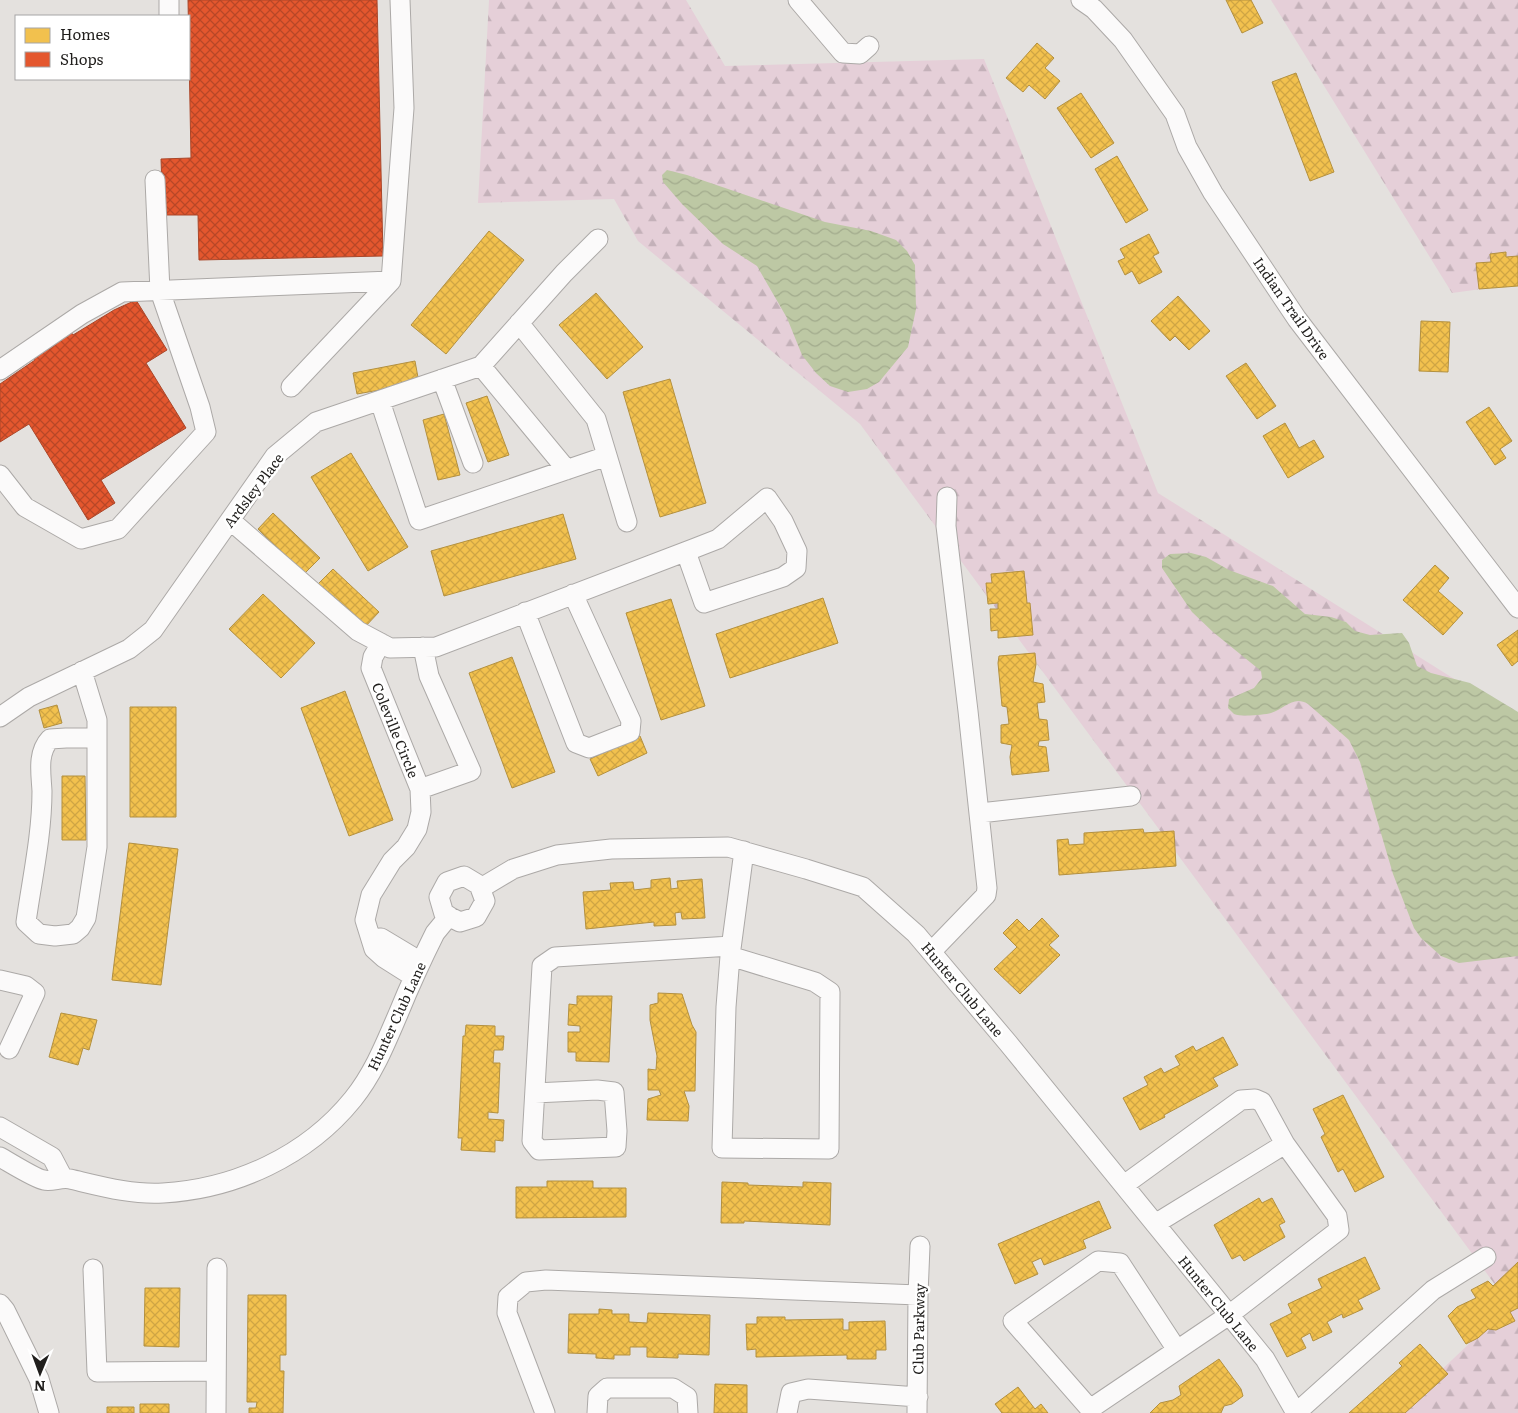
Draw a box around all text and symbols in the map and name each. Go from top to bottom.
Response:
legend [15,15,190,80]
text: Homes [60,22,110,45]
text: Shops [60,47,103,70]
street label: Indian Trail Drive [1249,253,1335,363]
street label: Ardsley Place [218,449,288,531]
street label: Coleville Circle [368,679,424,781]
street label: Hunter Club Lane [917,937,1009,1041]
street label: Hunter Club Lane [362,958,430,1074]
street label: Hunter Club Lane [1174,1251,1264,1355]
street label: Club Parkway [907,1282,929,1375]
north arrow [15,1348,65,1398]
text: N [33,1377,46,1397]

